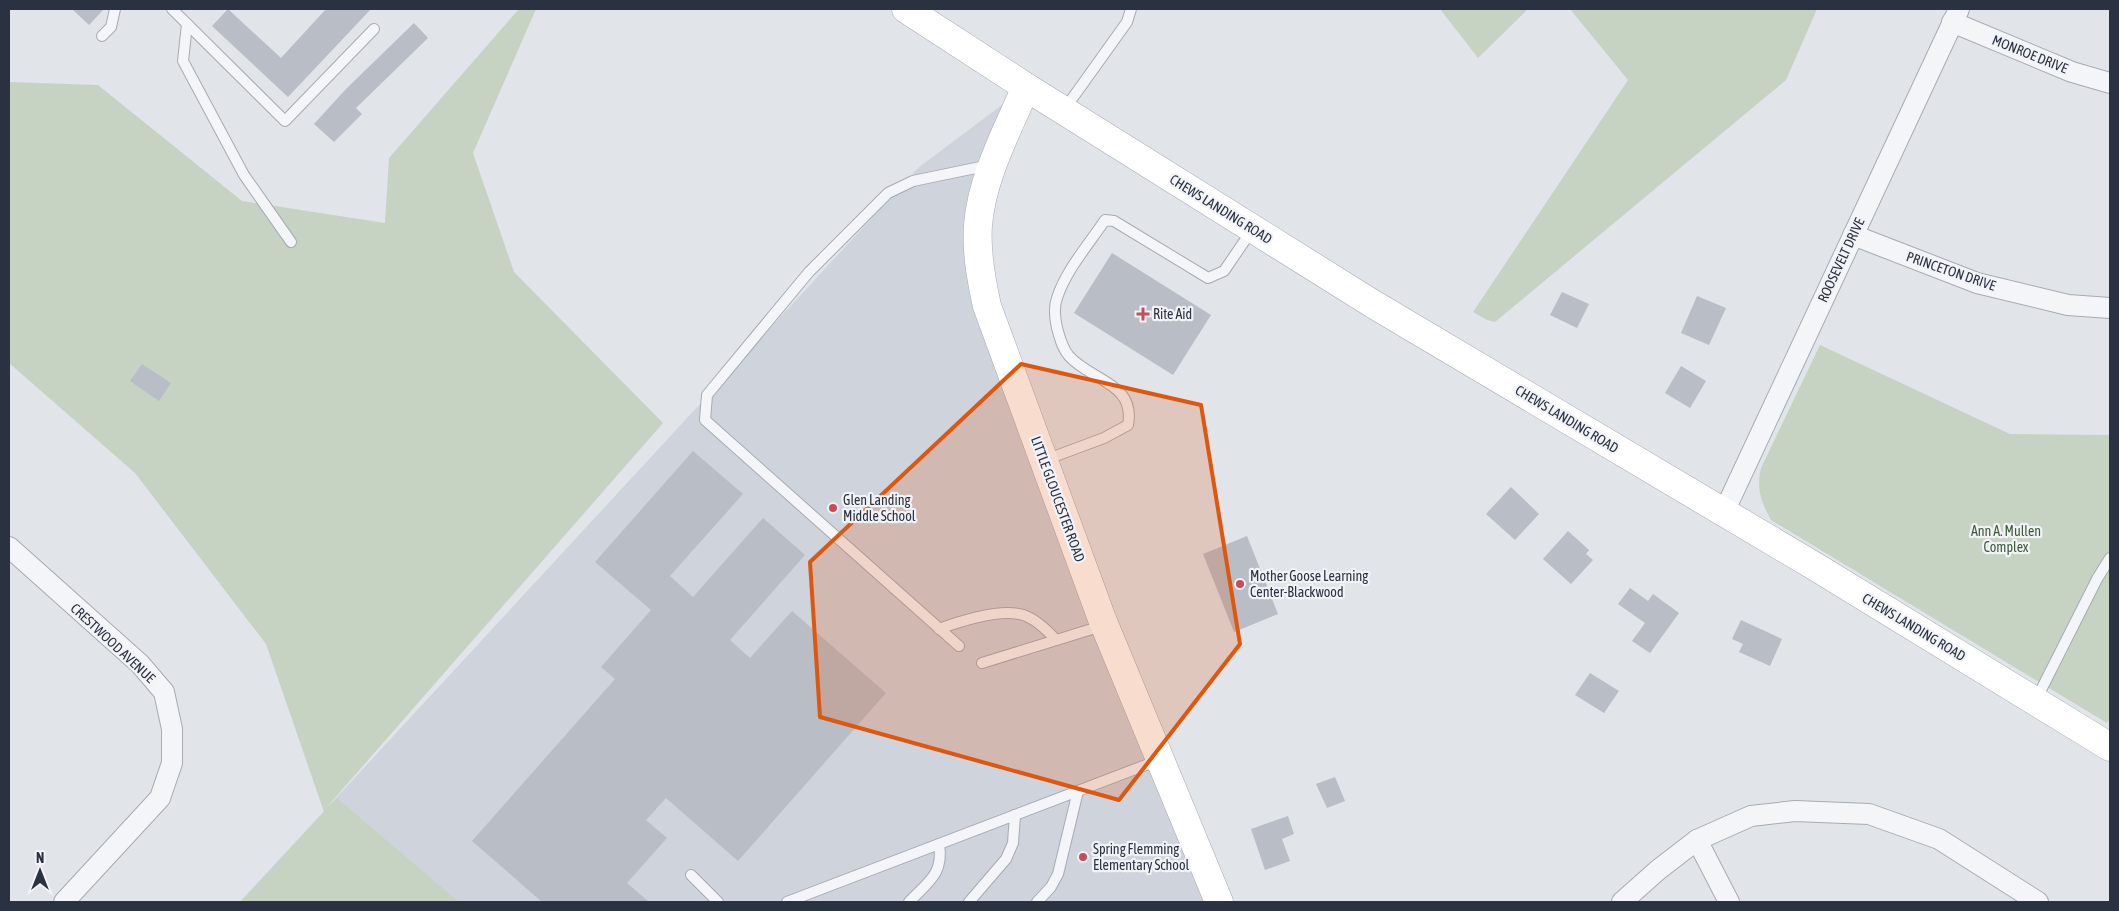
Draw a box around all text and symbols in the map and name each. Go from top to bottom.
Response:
street label: MONROE DRIVE [1990,32,2070,76]
street label: CHEWS LANDING ROAD [1167,171,1275,247]
street label: ROOSEVELT DRIVE [1814,215,1868,305]
street label: PRINCETON DRIVE [1904,248,1998,294]
place label: Rite Aid [1153,306,1192,322]
marker: Rite Aid [1137,308,1149,320]
street label: CHEWS LANDING ROAD [1512,382,1622,456]
street label: LITTLE GLOUCESTER ROAD [1028,434,1088,564]
place label: Glen Landing Middle School [843,492,916,524]
marker: Glen Landing Middle School [827,502,839,514]
park label: Ann A. Mullen Complex [1971,523,2041,555]
place label: Mother Goose Learning Center-Blackwood [1250,568,1368,600]
marker: Mother Goose Learning Center-Blackwood [1234,578,1246,590]
street label: CHEWS LANDING ROAD [1859,590,1969,664]
street label: CRESTWOOD AVENUE [68,600,158,686]
place label: Spring Flemming Elementary School [1093,841,1189,873]
north arrow [15,846,65,896]
text: N [36,850,44,866]
marker: Spring Flemming Elementary School [1077,851,1089,863]

